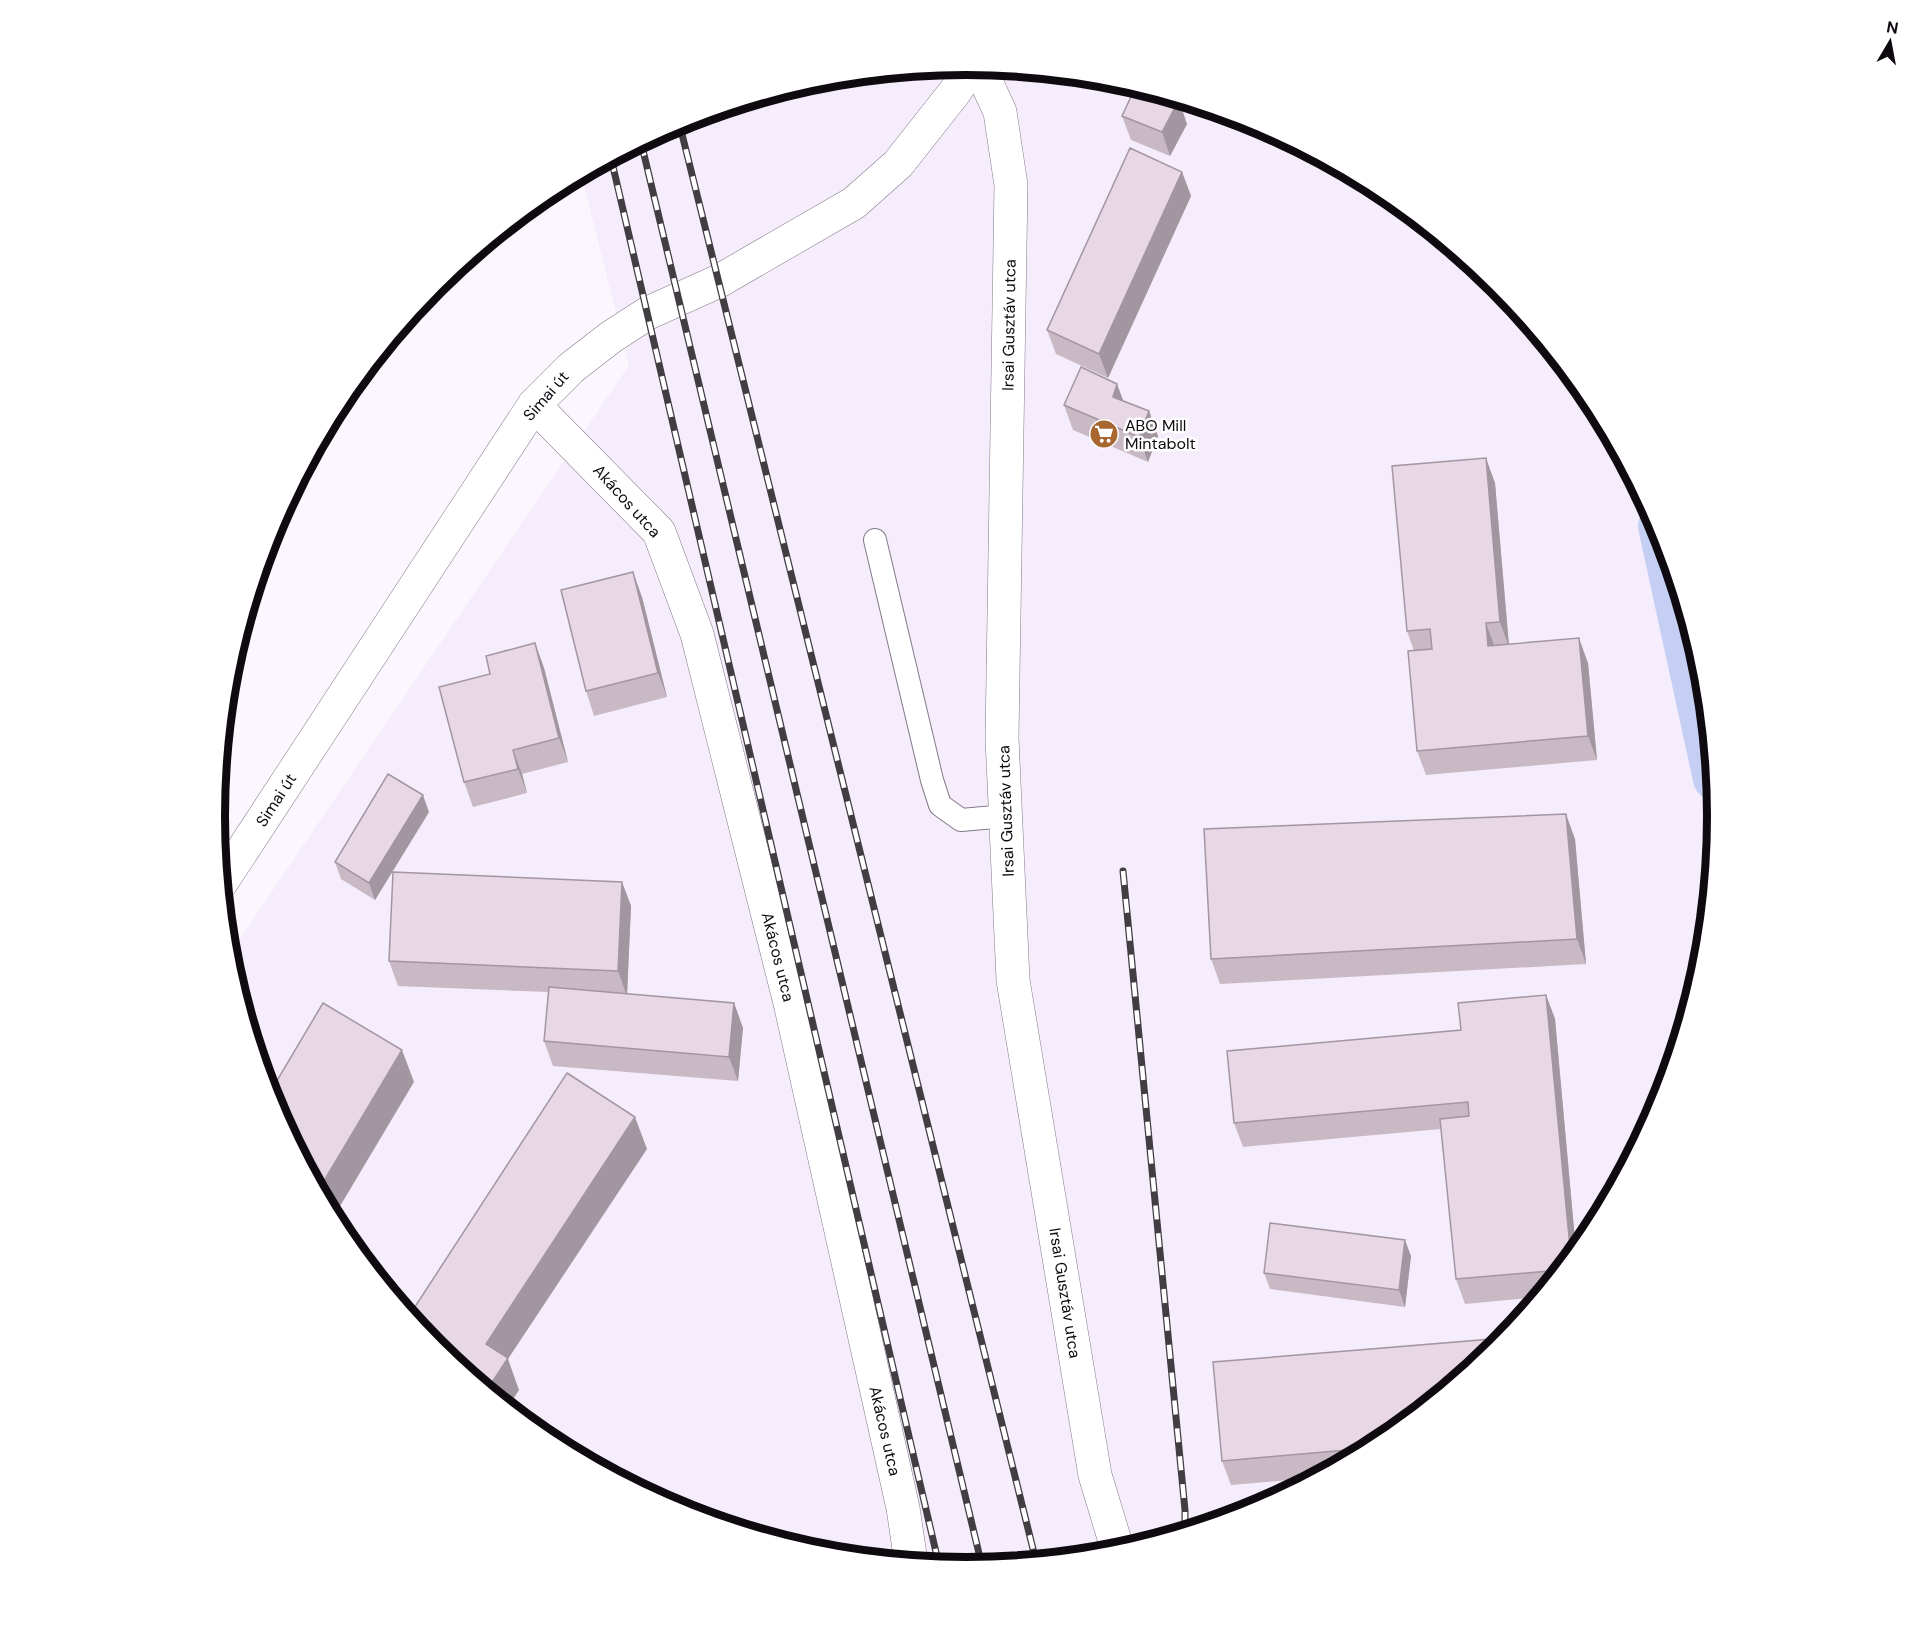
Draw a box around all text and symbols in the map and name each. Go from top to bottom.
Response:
north arrow [1860,12,1920,72]
text: N [1885,16,1900,39]
street label: Irsai Gusztáv utca [997,259,1021,391]
street label: Simai út [519,367,573,425]
place label: ABO Mill Mintabolt [1125,415,1196,454]
supermarket icon: ABO Mill Mintabolt [1088,418,1120,450]
street label: Akácos utca [589,460,665,542]
street label: Irsai Gusztáv utca [993,745,1019,877]
street label: Simai út [251,769,301,831]
street label: Akácos utca [757,910,799,1004]
street label: Irsai Gusztáv utca [1044,1226,1086,1360]
street label: Akácos utca [864,1384,906,1478]

